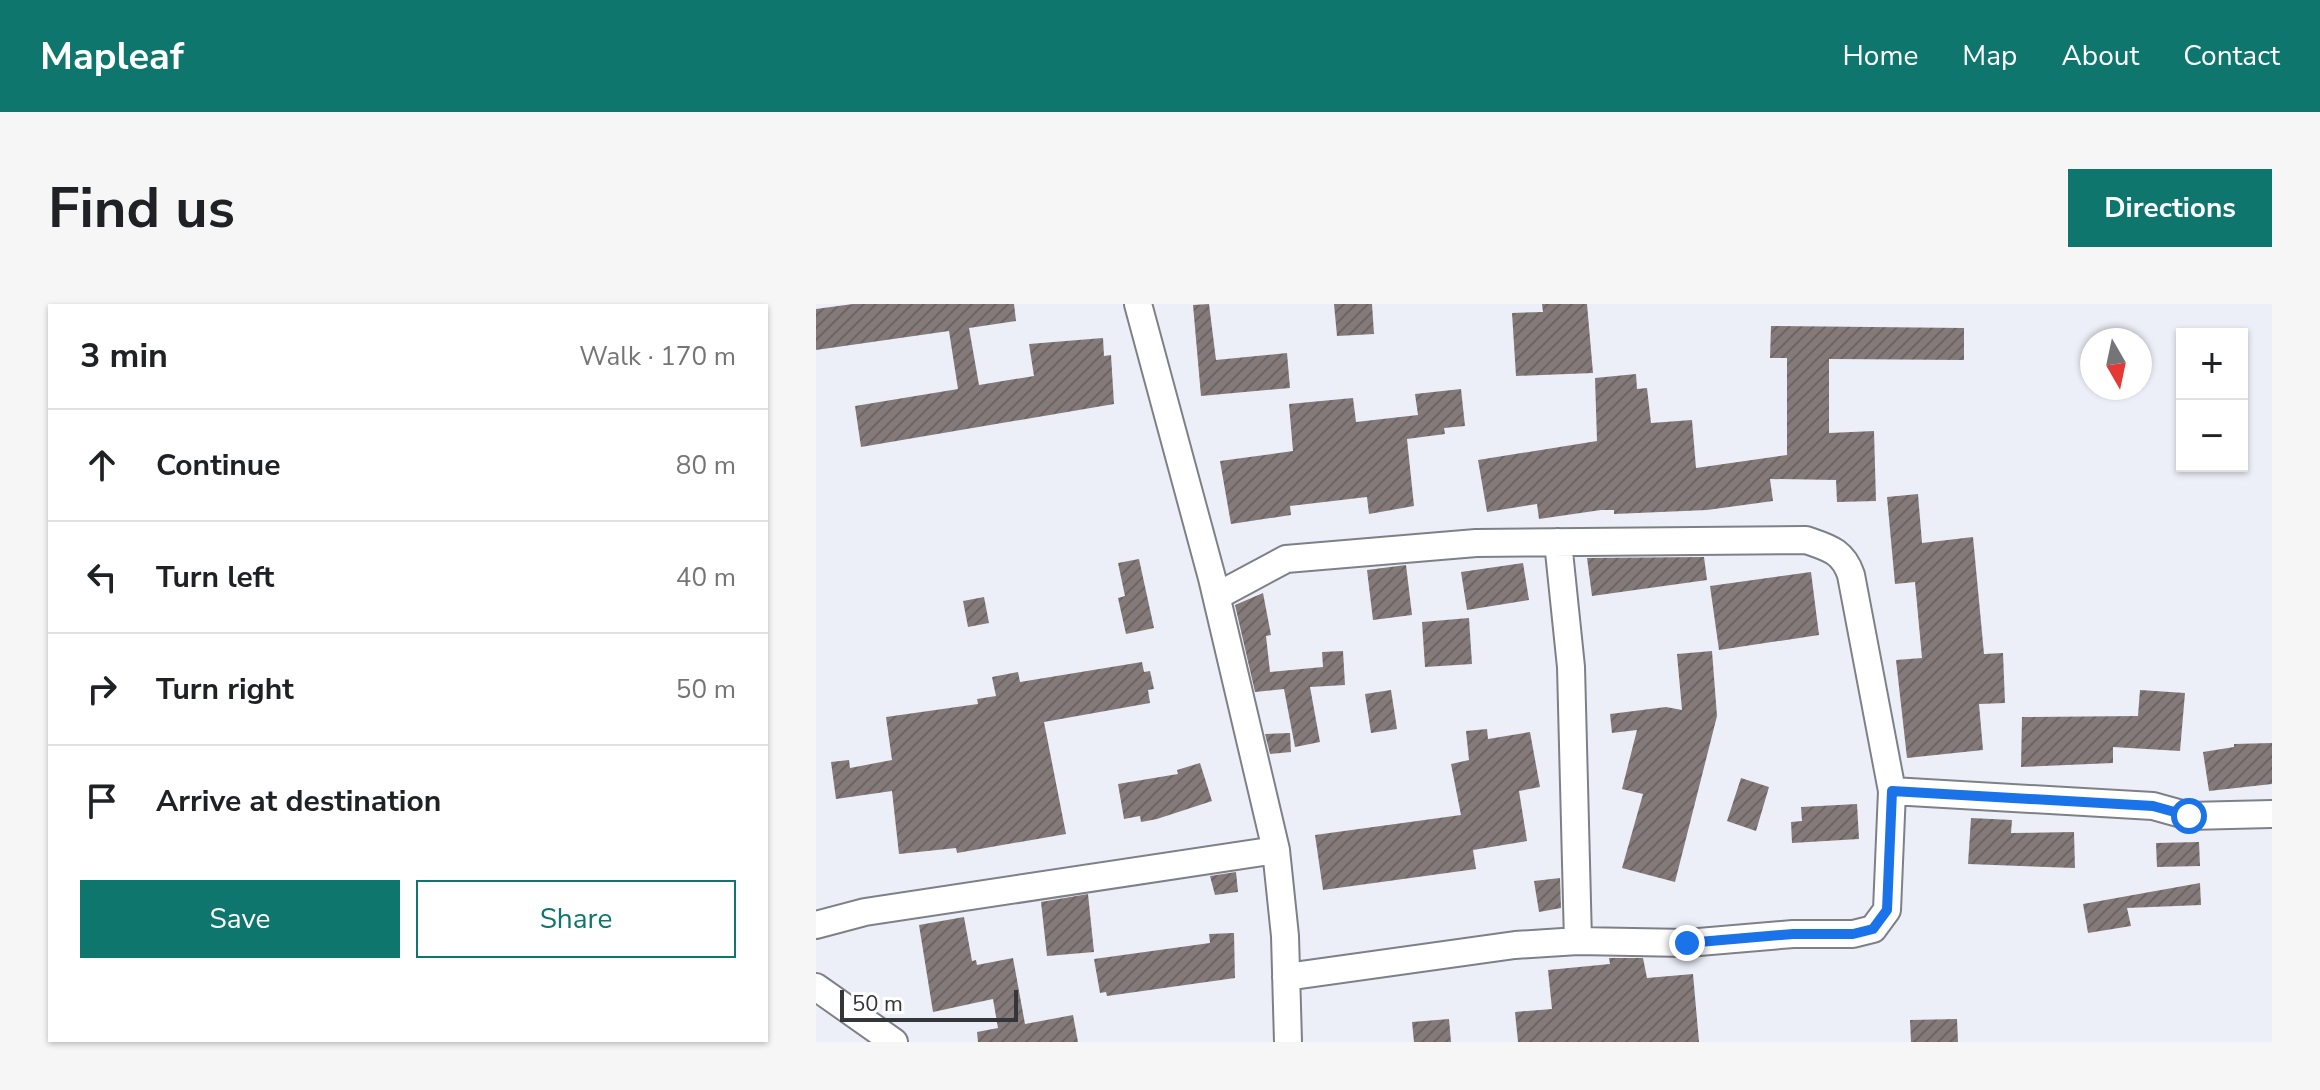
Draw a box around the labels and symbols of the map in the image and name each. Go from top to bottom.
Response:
north arrow [2080,328,2152,400]
route start [2171,798,2207,834]
route end [1669,925,1705,961]
scale bar [840,986,1018,1022]

